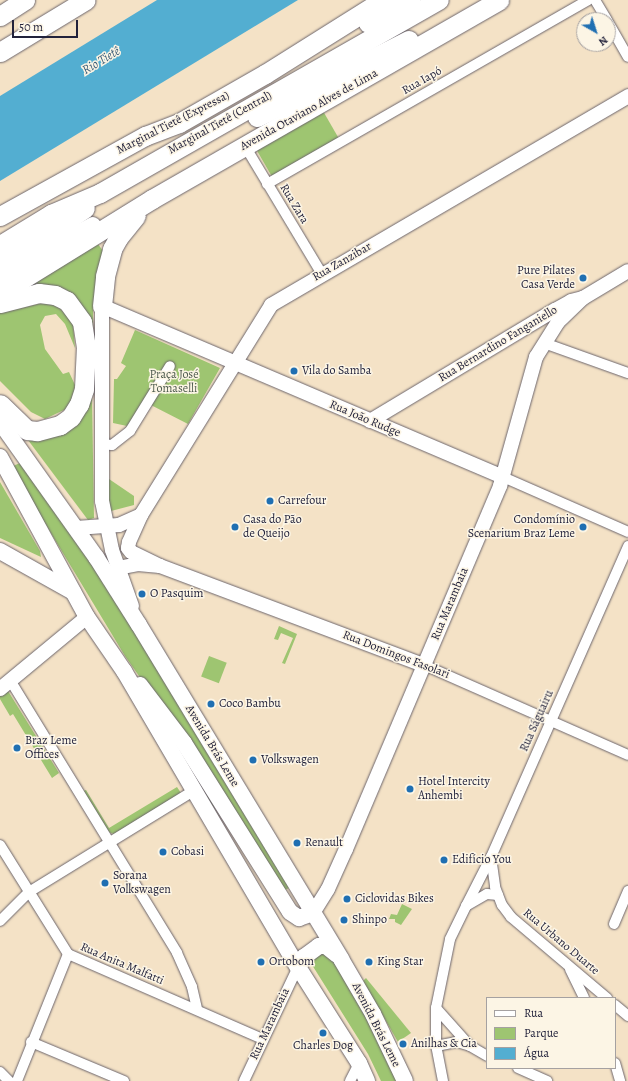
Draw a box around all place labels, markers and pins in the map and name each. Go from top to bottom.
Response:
place label: Pure Pilates Casa Verde [517,264,575,292]
marker: Pure Pilates Casa Verde [578,273,588,283]
place label: Vila do Samba [302,364,371,378]
marker: Vila do Samba [289,366,299,376]
place label: Carrefour [278,494,326,508]
marker: Carrefour [265,496,275,506]
place label: Casa do Pão de Queijo [243,513,302,541]
place label: Condomínio Scenarium Braz Leme [468,513,575,541]
marker: Casa do Pão de Queijo [230,522,240,532]
marker: Condomínio Scenarium Braz Leme [578,522,588,532]
place label: O Pasquim [150,587,204,601]
marker: O Pasquim [137,589,147,599]
place label: Coco Bambu [219,697,281,711]
marker: Coco Bambu [206,699,216,709]
place label: Braz Leme Offices [25,734,77,762]
marker: Braz Leme Offices [12,743,22,753]
place label: Volkswagen [261,753,319,767]
marker: Volkswagen [248,755,258,765]
place label: Hotel Intercity Anhembi [418,775,490,803]
marker: Hotel Intercity Anhembi [405,784,415,794]
place label: Renault [305,836,343,850]
marker: Renault [292,838,302,848]
place label: Cobasi [171,845,204,859]
marker: Cobasi [158,847,168,857]
place label: Edifício You [452,853,511,867]
marker: Edifício You [439,855,449,865]
place label: Sorana Volkswagen [113,869,171,897]
marker: Sorana Volkswagen [100,878,110,888]
place label: Ciclovidas Bikes [355,892,434,906]
marker: Ciclovidas Bikes [342,894,352,904]
place label: Shinpo [352,913,387,927]
marker: Shinpo [339,915,349,925]
place label: Ortobom [269,955,314,969]
place label: King Star [377,955,423,969]
marker: Ortobom [256,957,266,967]
marker: King Star [364,957,374,967]
marker: Charles Dog [318,1028,328,1038]
place label: Anilhas & Cia [411,1037,477,1051]
place label: Charles Dog [293,1039,353,1053]
marker: Anilhas & Cia [398,1039,408,1049]

